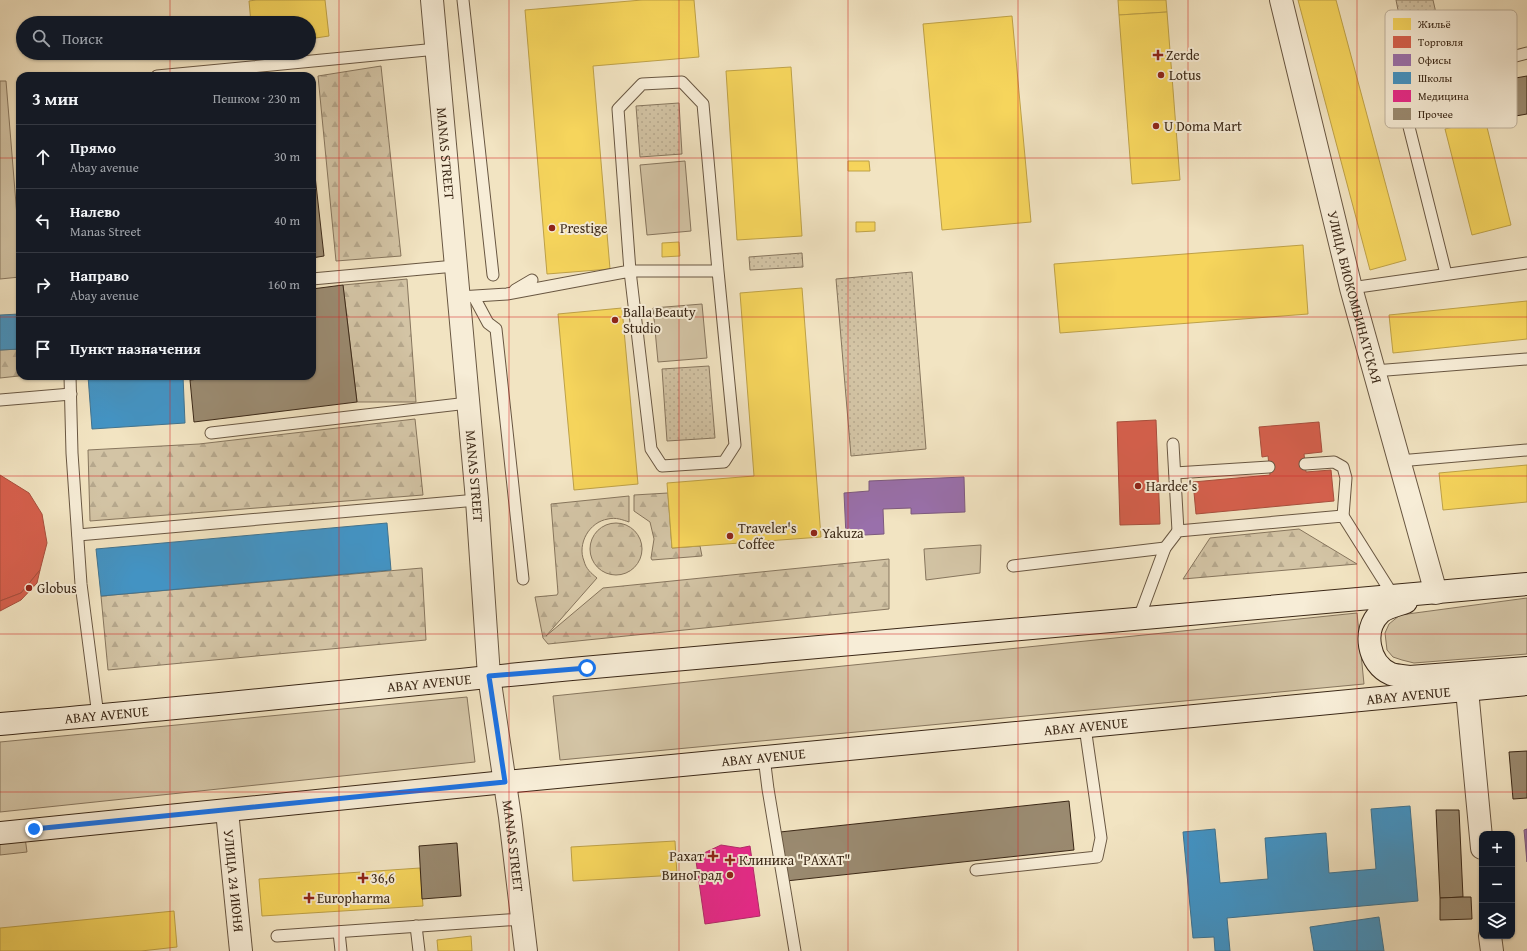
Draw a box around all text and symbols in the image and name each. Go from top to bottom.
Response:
legend [1385,10,1517,128]
search box [16,16,316,60]
text: Жильё [1417,16,1451,32]
icon: search [30,27,52,49]
text: Поиск [62,28,103,49]
text: Торговля [1418,34,1463,50]
place label: Zerde [1166,45,1200,65]
marker: Zerde [1153,50,1163,60]
text: Офисы [1418,52,1451,68]
place label: Lotus [1169,65,1201,85]
marker: Lotus [1156,70,1166,80]
text: Школы [1418,70,1453,86]
text: 3 мин [32,86,78,111]
text: Медицина [1418,88,1469,104]
text: Пешком · 230 m [213,89,300,108]
street label: MANAS STREET [432,106,460,200]
text: Прочее [1418,106,1453,122]
place label: U Doma Mart [1164,116,1242,136]
marker: U Doma Mart [1151,121,1161,131]
text: Прямо [70,137,116,158]
icon: ahead [32,146,54,168]
text: 30 m [274,147,300,166]
text: Abay avenue [70,158,139,177]
text: Налево [70,201,120,222]
street label: УЛИЦА БИОКОМБИНАТСКАЯ [1323,209,1387,385]
icon: left [32,210,54,232]
text: 40 m [274,211,300,230]
place label: Prestige [560,218,608,238]
text: Manas Street [70,222,141,241]
marker: Prestige [547,223,557,233]
text: Направо [70,265,129,286]
icon: right [32,274,54,296]
text: 160 m [268,275,300,294]
text: Abay avenue [70,286,139,305]
place label: Balla Beauty Studio [623,302,696,338]
marker: Balla Beauty Studio [610,315,620,325]
icon: arrive [32,338,54,360]
text: Пункт назначения [70,338,201,359]
street label: MANAS STREET [461,429,488,523]
place label: Hardee's [1146,476,1197,496]
marker: Hardee's [1133,481,1143,491]
place label: Traveler's Coffee [738,518,797,554]
place label: Yakuza [822,523,864,543]
marker: Yakuza [809,528,819,538]
marker: Traveler's Coffee [725,531,735,541]
place label: Globus [37,578,77,598]
marker: Globus [24,583,34,593]
route start [578,659,596,677]
street label: ABAY AVENUE [386,669,472,697]
street label: ABAY AVENUE [1365,681,1451,709]
street label: ABAY AVENUE [64,701,150,728]
street label: ABAY AVENUE [1043,712,1129,740]
street label: ABAY AVENUE [720,743,806,771]
street label: MANAS STREET [498,799,529,893]
route end [25,820,43,838]
street label: УЛИЦА 24 ИЮНЯ [219,828,249,933]
map controls [1479,831,1515,939]
button: + [1479,831,1515,867]
place label: Рахат [669,846,704,866]
marker: Рахат [707,850,719,862]
place label: Клиника "РАХАТ" [739,850,851,870]
marker: Клиника "РАХАТ" [724,854,736,866]
place label: ВиноГрад [662,865,722,885]
button: − [1479,867,1515,903]
place label: 36,6 [371,868,395,888]
marker: ВиноГрад [725,870,735,880]
marker: 36,6 [358,873,368,883]
place label: Europharma [317,888,391,908]
marker: Europharma [304,893,314,903]
button: layers [1479,903,1515,939]

